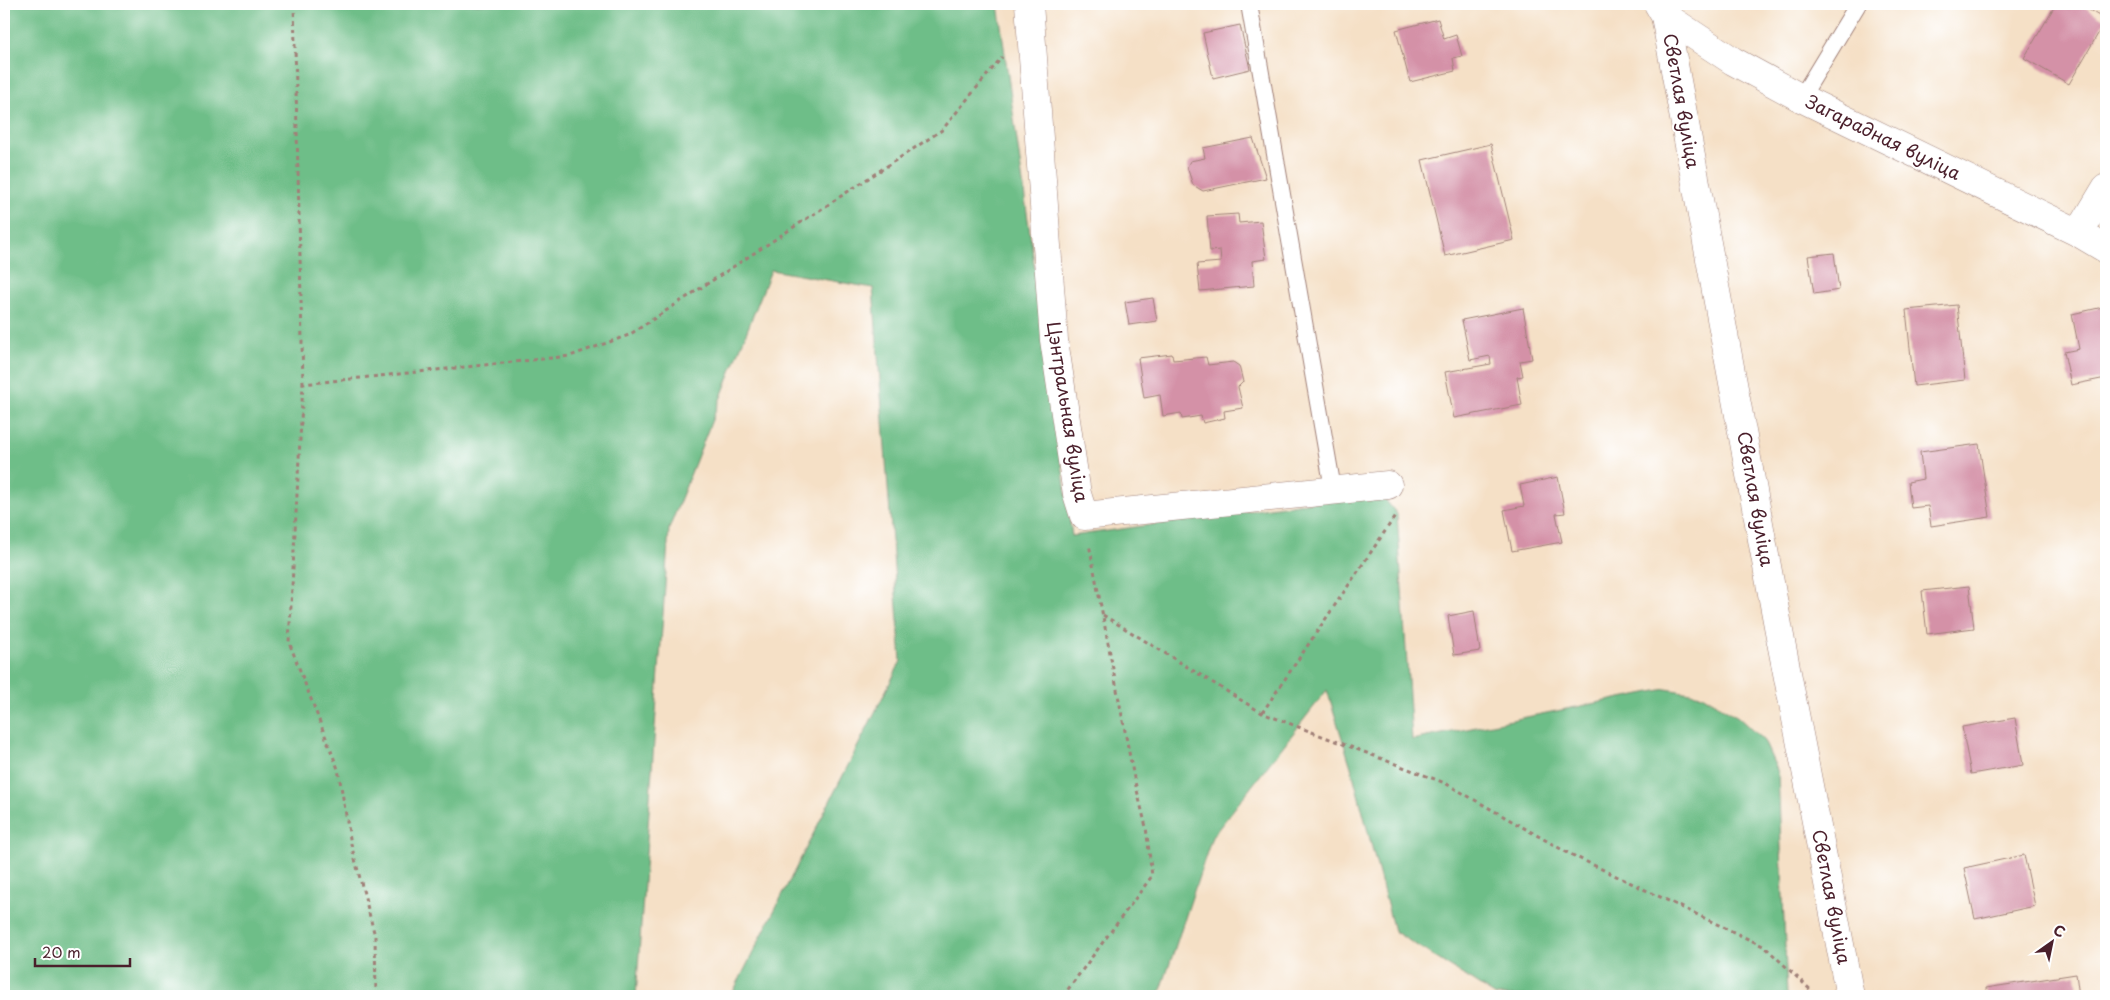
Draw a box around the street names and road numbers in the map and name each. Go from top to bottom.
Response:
street label: Светлая вуліца [1657,31,1708,170]
street label: Загарадная вуліца [1802,87,1966,186]
street label: Цэнтральная вуліца [1041,319,1096,504]
street label: Светлая вуліца [1731,429,1782,568]
street label: Светлая вуліца [1806,827,1859,966]

